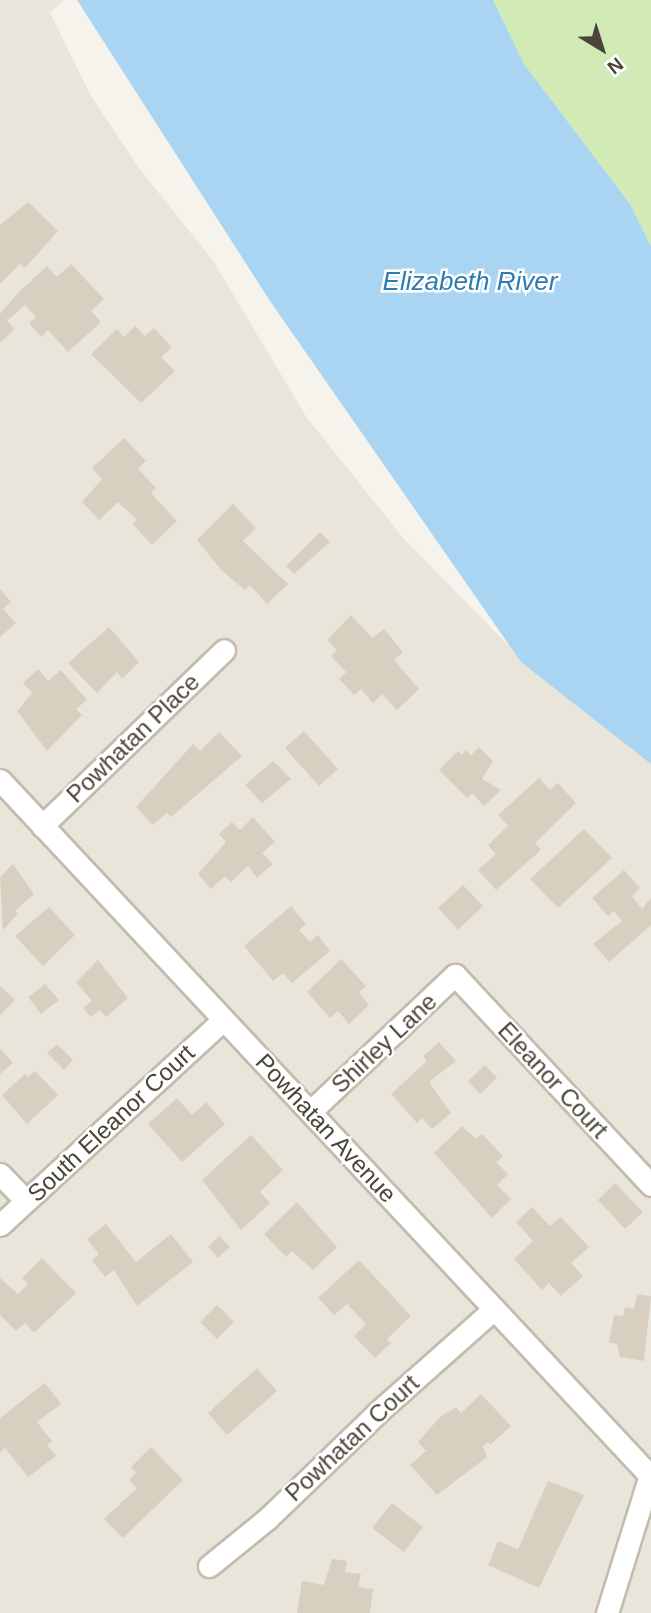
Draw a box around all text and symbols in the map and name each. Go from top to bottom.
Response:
north arrow [567,14,637,84]
text: N [603,53,627,78]
water label: Elizabeth River [383,266,557,298]
street label: Powhatan Place [61,667,205,809]
street label: Shirley Lane [325,987,443,1099]
street label: Eleanor Court [492,1016,614,1144]
street label: South Eleanor Court [22,1038,200,1208]
street label: Powhatan Avenue [249,1047,403,1209]
street label: Powhatan Court [279,1369,425,1507]

